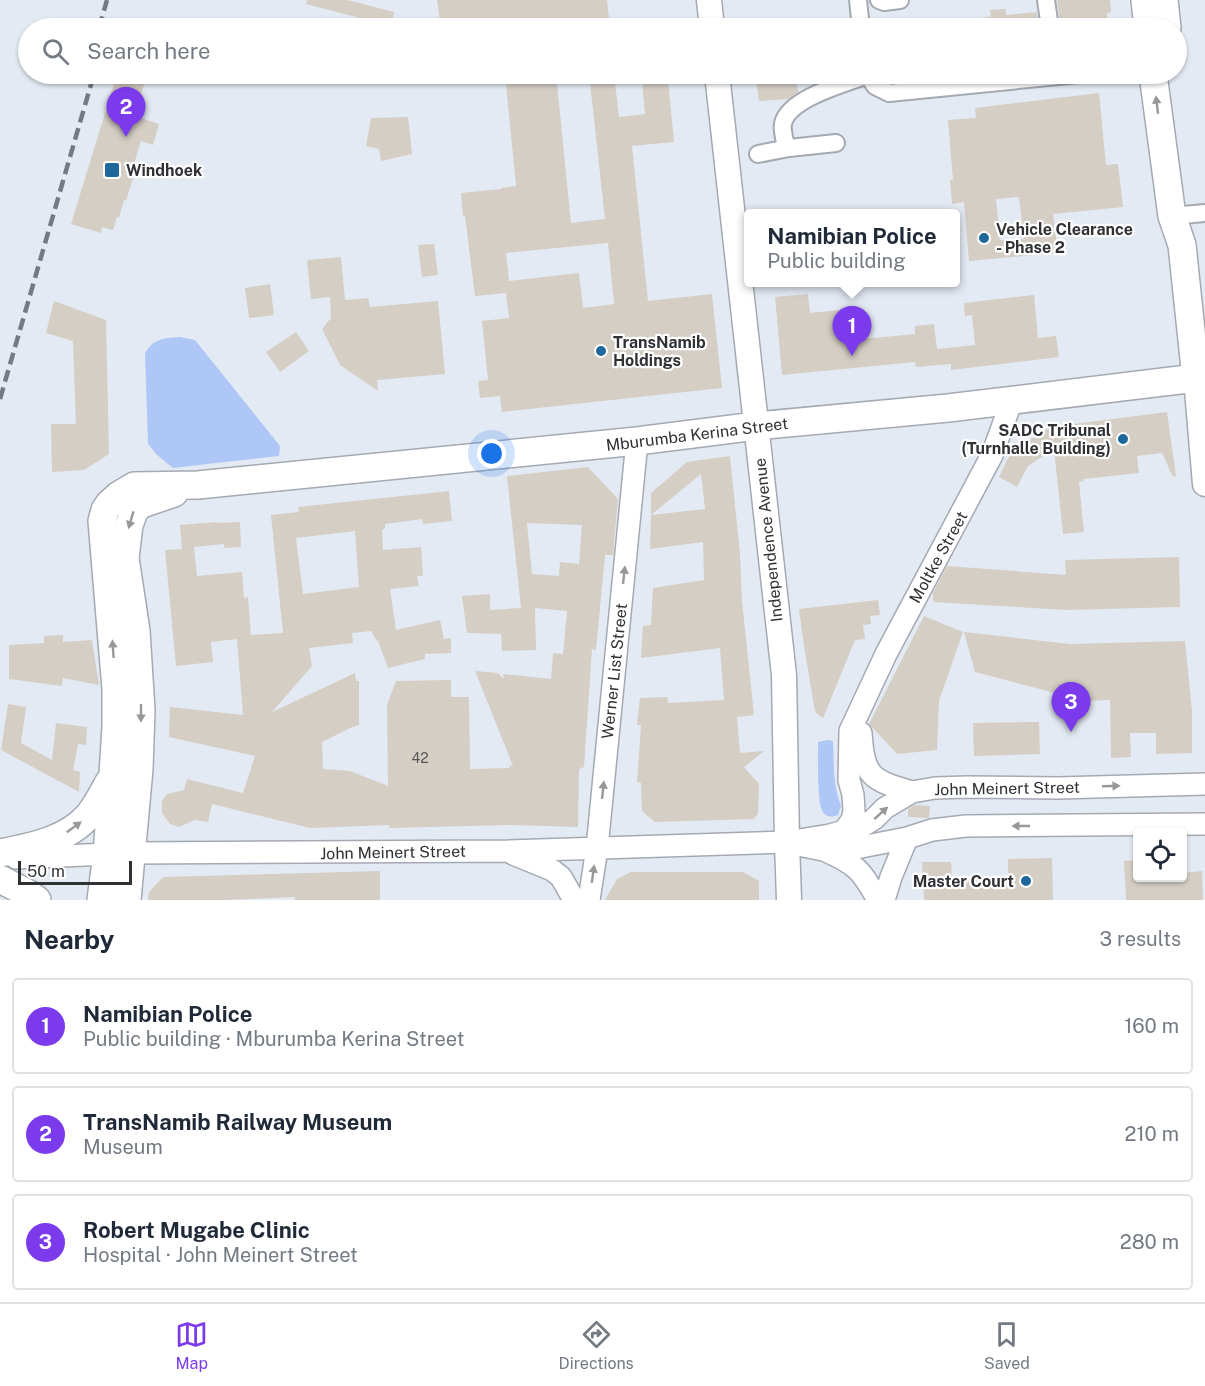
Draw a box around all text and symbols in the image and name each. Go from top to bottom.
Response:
search box [18,18,1187,84]
icon: search [39,35,72,68]
text: Search here [87,38,211,64]
pin: 2 [106,88,146,137]
one-way arrow [1152,96,1162,115]
marker: Windhoek [103,161,121,179]
place label: Windhoek [126,161,202,180]
popup [744,209,960,287]
place label: Vehicle Clearance - Phase 2 [996,220,1133,257]
text: Namibian Police [767,223,937,249]
marker: Vehicle Clearance - Phase 2 [977,231,991,245]
text: Public building [767,249,906,273]
pin: 1 [832,306,872,356]
place label: TransNamib Holdings [613,333,706,370]
marker: TransNamib Holdings [594,344,608,358]
street label: Mburumba Kerina Street [605,414,789,455]
place label: SADC Tribunal (Turnhalle Building) [961,421,1111,458]
marker: SADC Tribunal (Turnhalle Building) [1116,432,1130,446]
your location [477,439,506,468]
street label: Independence Avenue [750,457,787,623]
street label: Moltke Street [905,508,971,606]
one-way arrow [126,511,136,529]
one-way arrow [619,566,629,585]
street label: Werner List Street [598,602,631,740]
one-way arrow [109,639,118,658]
pin: 3 [1052,682,1090,732]
one-way arrow [136,704,146,723]
house number: 42 [411,750,429,766]
street label: John Meinert Street [934,778,1080,799]
one-way arrow [598,780,608,799]
one-way arrow [1101,782,1120,791]
one-way arrow [873,806,889,819]
one-way arrow [66,821,82,833]
one-way arrow [1011,821,1030,830]
map controls [1133,828,1187,882]
button: locate [1133,828,1187,882]
street label: John Meinert Street [320,842,466,863]
scale bar [18,858,132,886]
text: 50 m [27,862,65,881]
one-way arrow [589,865,598,884]
place label: Master Court [913,872,1014,891]
marker: Master Court [1019,874,1033,888]
text: Nearby [24,924,114,955]
text: 3 results [1100,927,1181,951]
text: Namibian Police [83,1001,252,1027]
text: 1 [41,1014,50,1038]
text: 160 m [1124,1014,1179,1038]
text: Public building · Mburumba Kerina Street [83,1027,465,1051]
text: TransNamib Railway Museum [83,1109,392,1135]
text: 2 [39,1122,52,1146]
text: 210 m [1125,1122,1179,1146]
text: Museum [83,1135,163,1159]
text: Robert Mugabe Clinic [83,1217,310,1243]
text: 3 [39,1230,52,1254]
text: 280 m [1120,1230,1179,1254]
text: Hospital · John Meinert Street [83,1243,358,1267]
tab: Map [175,1318,208,1373]
tab: Directions [559,1318,634,1373]
tab: Saved [984,1318,1030,1373]

